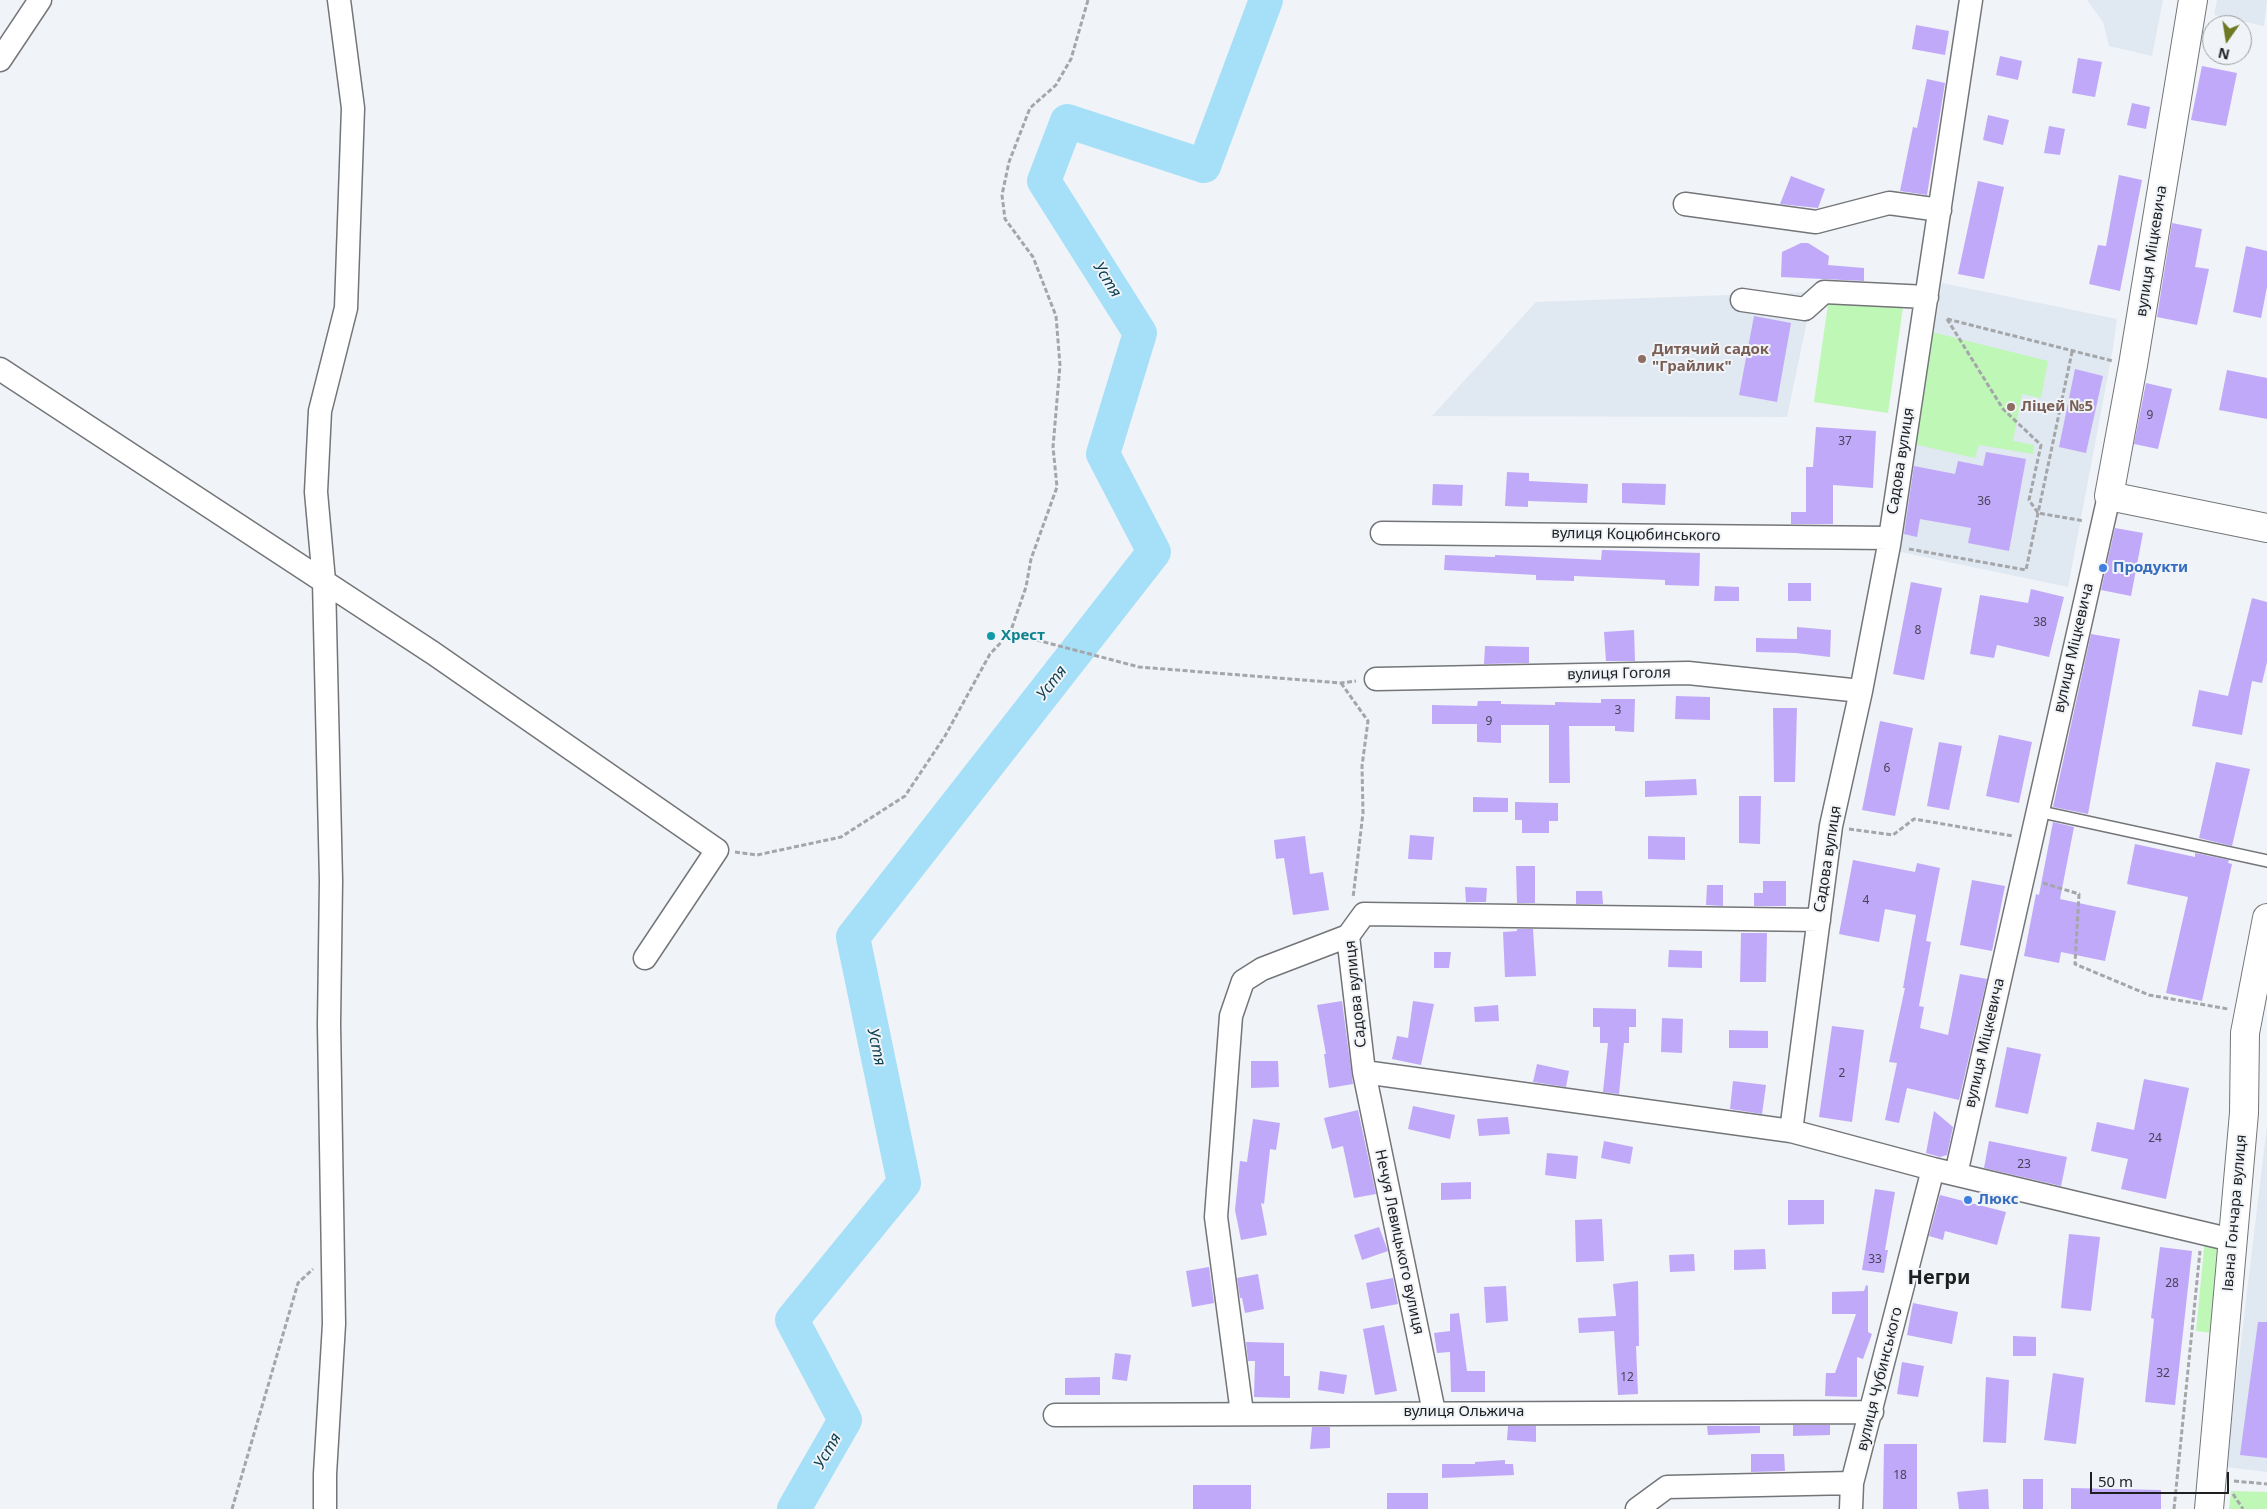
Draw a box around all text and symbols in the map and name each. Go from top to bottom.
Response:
north arrow [2202,15,2252,65]
text: N [2216,44,2231,65]
street label: вулиця Міцкевича [2133,184,2171,318]
water label: Устя [1089,259,1125,301]
place label: Дитячий садок "Грайлик" [1652,341,1769,376]
marker: Дитячий садок "Грайлик" [1636,353,1648,365]
place label: Ліцей №5 [2021,398,2093,416]
marker: Ліцей №5 [2005,401,2017,413]
street label: Садова вулиця [1884,406,1918,516]
house number: 9 [2147,409,2153,423]
house number: 37 [1838,435,1852,449]
house number: 36 [1977,495,1991,509]
street label: вулиця Коцюбинського [1551,525,1721,545]
place label: Продукти [2113,559,2188,577]
marker: Продукти [2097,562,2109,574]
street label: вулиця Міцкевича [2050,581,2098,715]
house number: 38 [2033,616,2047,630]
house number: 8 [1915,624,1921,638]
place label: Хрест [1001,627,1045,645]
marker: Хрест [985,630,997,642]
water label: Устя [1033,662,1071,704]
street label: вулиця Гоголя [1567,664,1671,684]
house number: 3 [1615,704,1621,718]
house number: 9 [1486,715,1492,729]
house number: 6 [1884,762,1890,776]
street label: Садова вулиця [1811,804,1845,914]
house number: 4 [1863,894,1869,908]
street label: Садова вулиця [1341,939,1371,1049]
street label: вулиця Міцкевича [1961,976,2009,1110]
water label: Устя [863,1026,889,1068]
house number: 2 [1839,1067,1845,1081]
house number: 24 [2148,1132,2162,1146]
street label: Івана Гончара вулиця [2219,1134,2251,1292]
street label: Нечуя Левицького вулиця [1371,1148,1427,1336]
house number: 23 [2017,1158,2031,1172]
place label: Люкс [1978,1191,2019,1209]
marker: Люкс [1962,1194,1974,1206]
house number: 33 [1868,1253,1882,1267]
district label: Негри [1908,1266,1970,1290]
house number: 28 [2165,1277,2179,1291]
street label: вулиця Чубинського [1853,1305,1907,1453]
house number: 32 [2156,1367,2170,1381]
house number: 12 [1620,1371,1634,1385]
street label: вулиця Ольжича [1404,1403,1524,1421]
water label: Устя [810,1430,846,1472]
scale bar [2092,1462,2231,1494]
house number: 18 [1893,1469,1907,1483]
text: 50 m [2098,1471,2133,1491]

